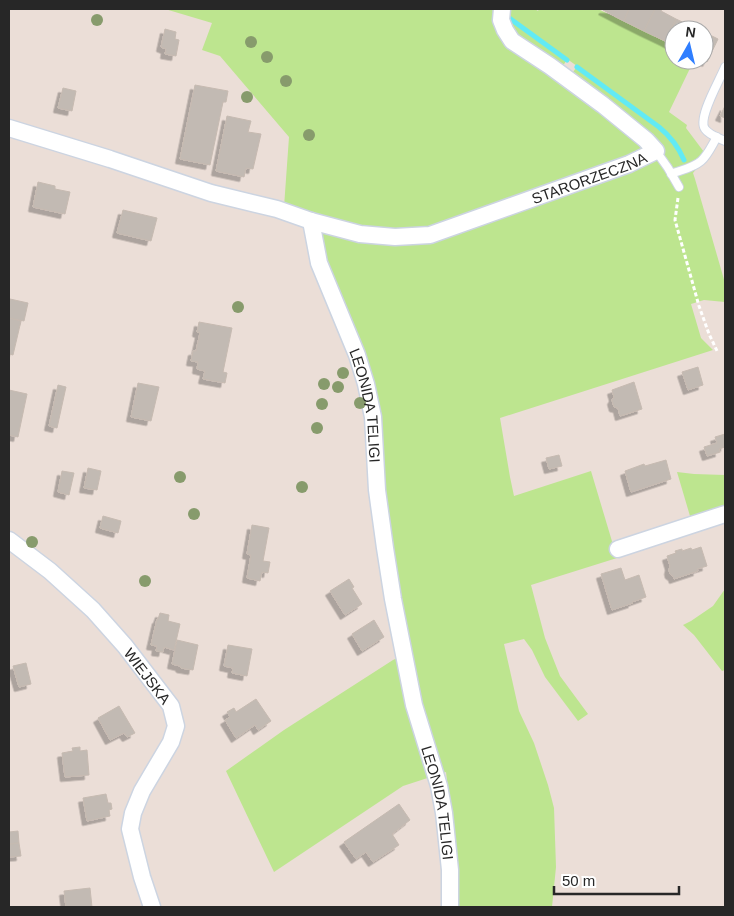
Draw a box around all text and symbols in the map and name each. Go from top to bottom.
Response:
north arrow [664,20,714,70]
text: N [685,23,697,41]
street label: STARORZECZNA [529,148,649,207]
street label: LEONIDA TELIGI [347,346,384,463]
street label: WIEJSKA [121,644,175,707]
street label: LEONIDA TELIGI [419,743,457,861]
scale bar [554,864,679,896]
text: 50 m [562,872,595,889]

